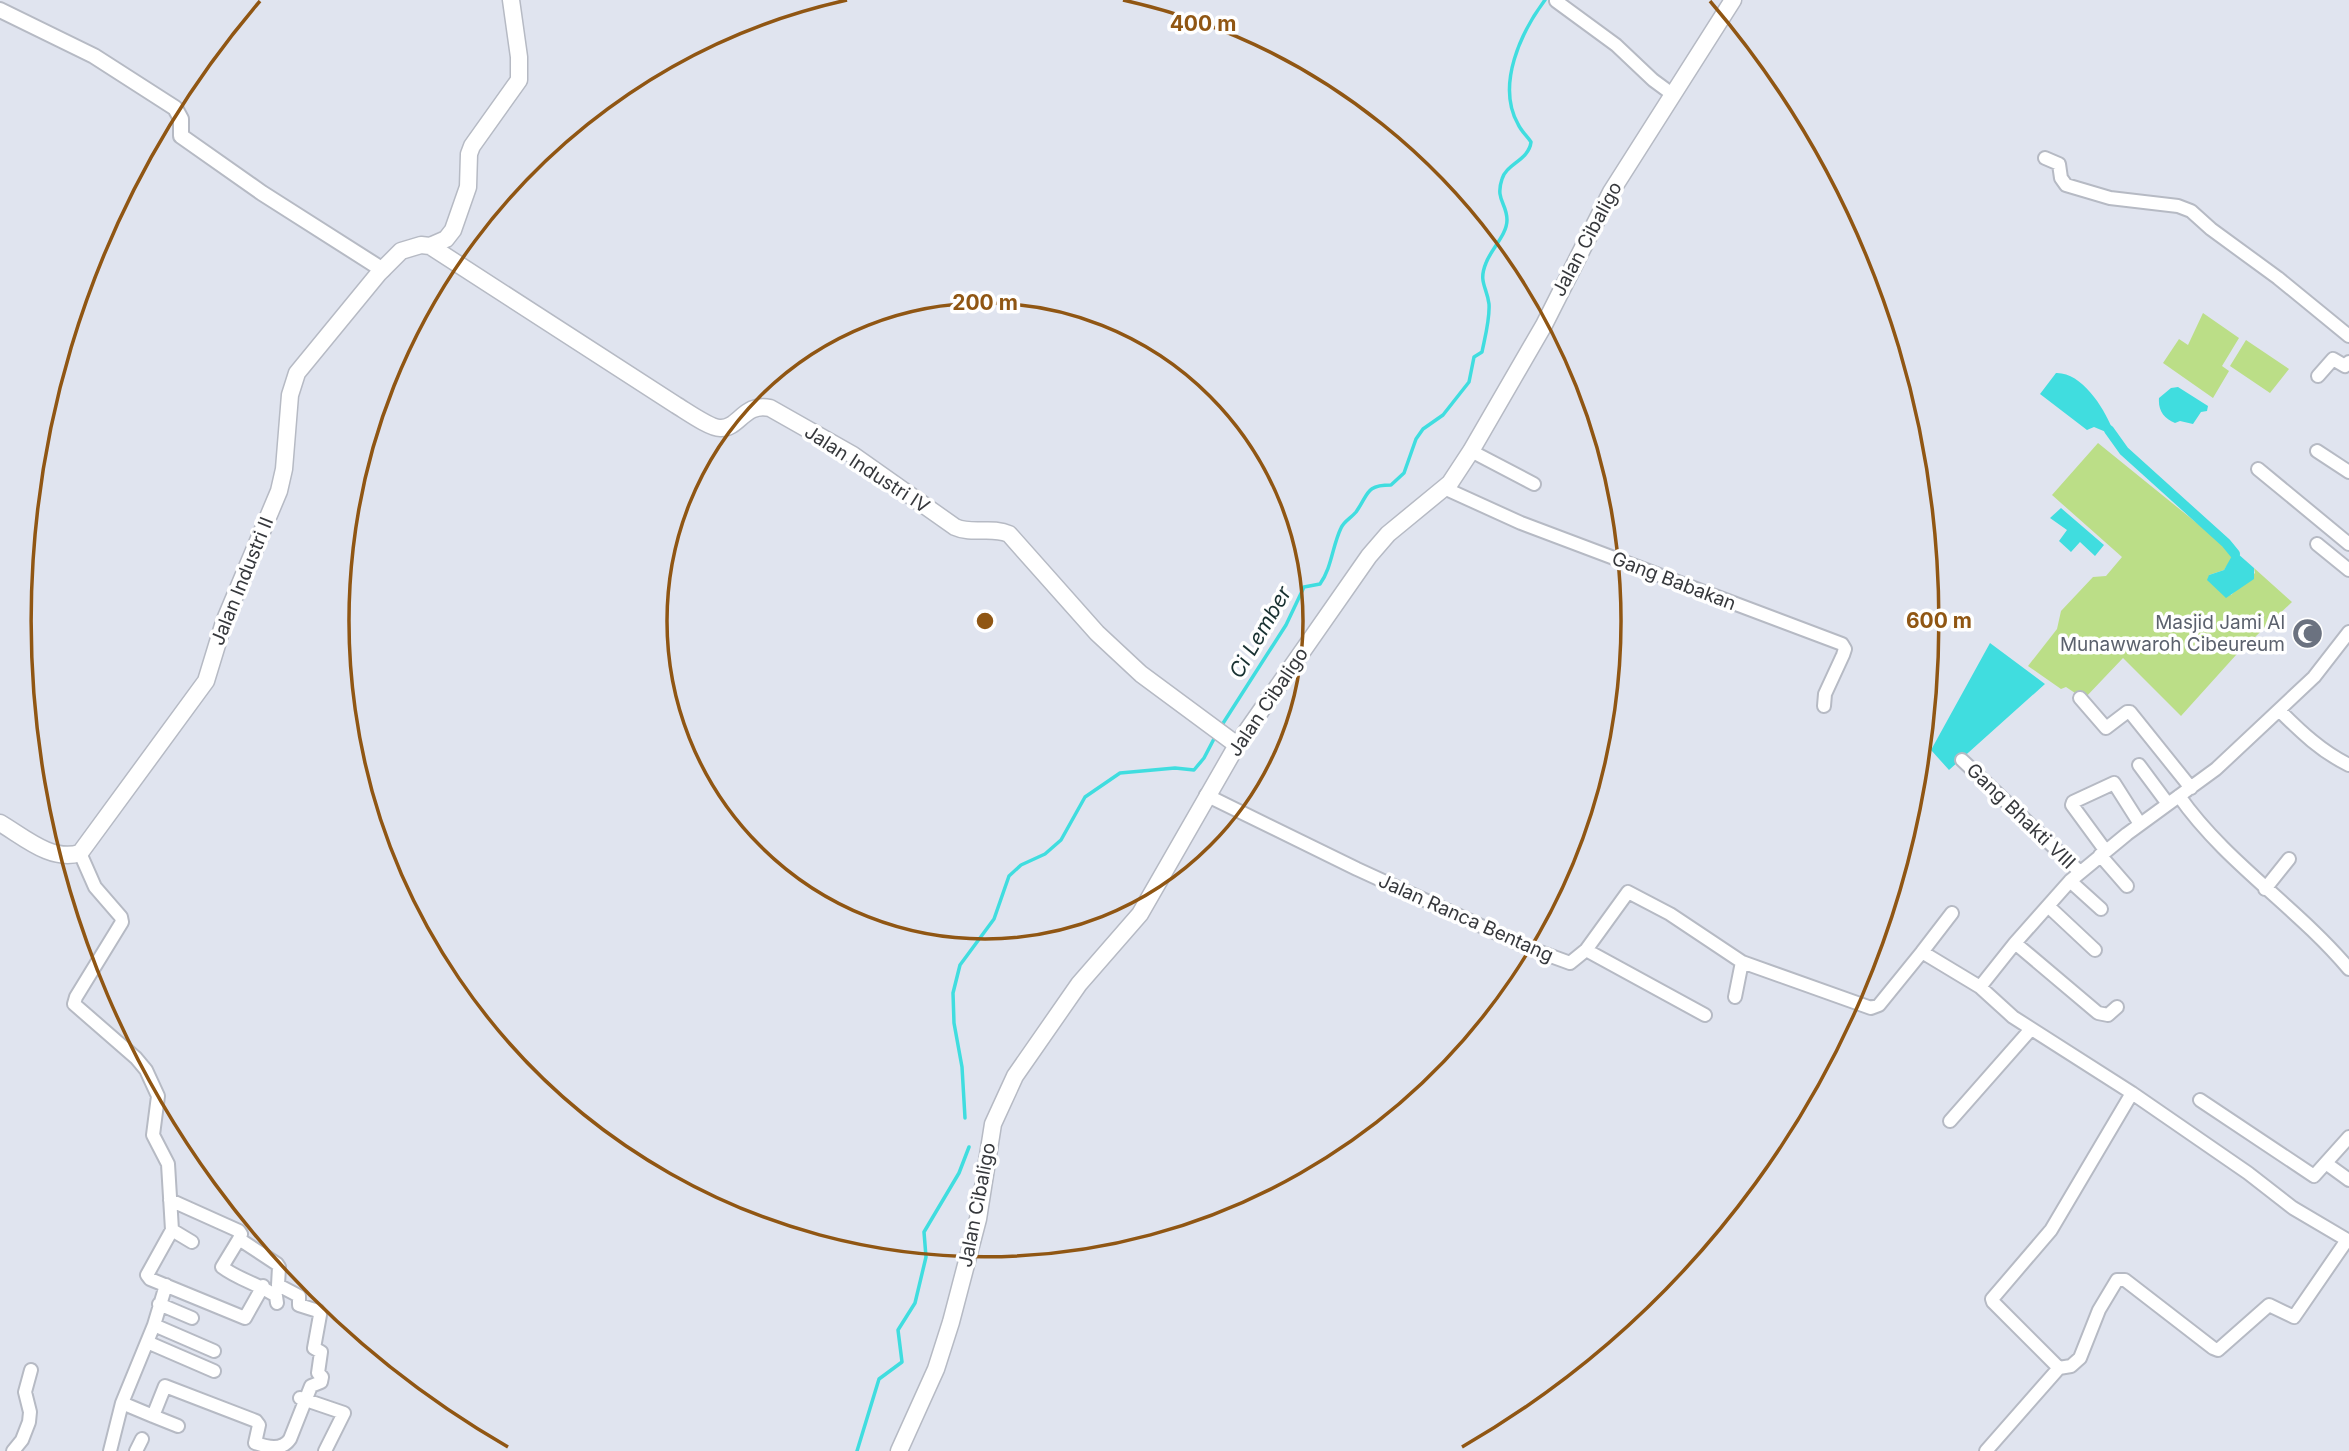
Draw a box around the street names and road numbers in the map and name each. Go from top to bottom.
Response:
street label: Jalan Cibaligo [1547,178,1627,300]
street label: Jalan Industri IV [800,420,934,518]
street label: Jalan Industri II [206,513,278,649]
street label: Gang Babakan [1609,547,1739,615]
street label: Jalan Cibaligo [1223,643,1313,761]
street label: Gang Bhakti VIII [1962,758,2080,874]
street label: Jalan Ranca Bentang [1375,869,1557,967]
street label: Jalan Cibaligo [954,1141,1000,1269]

